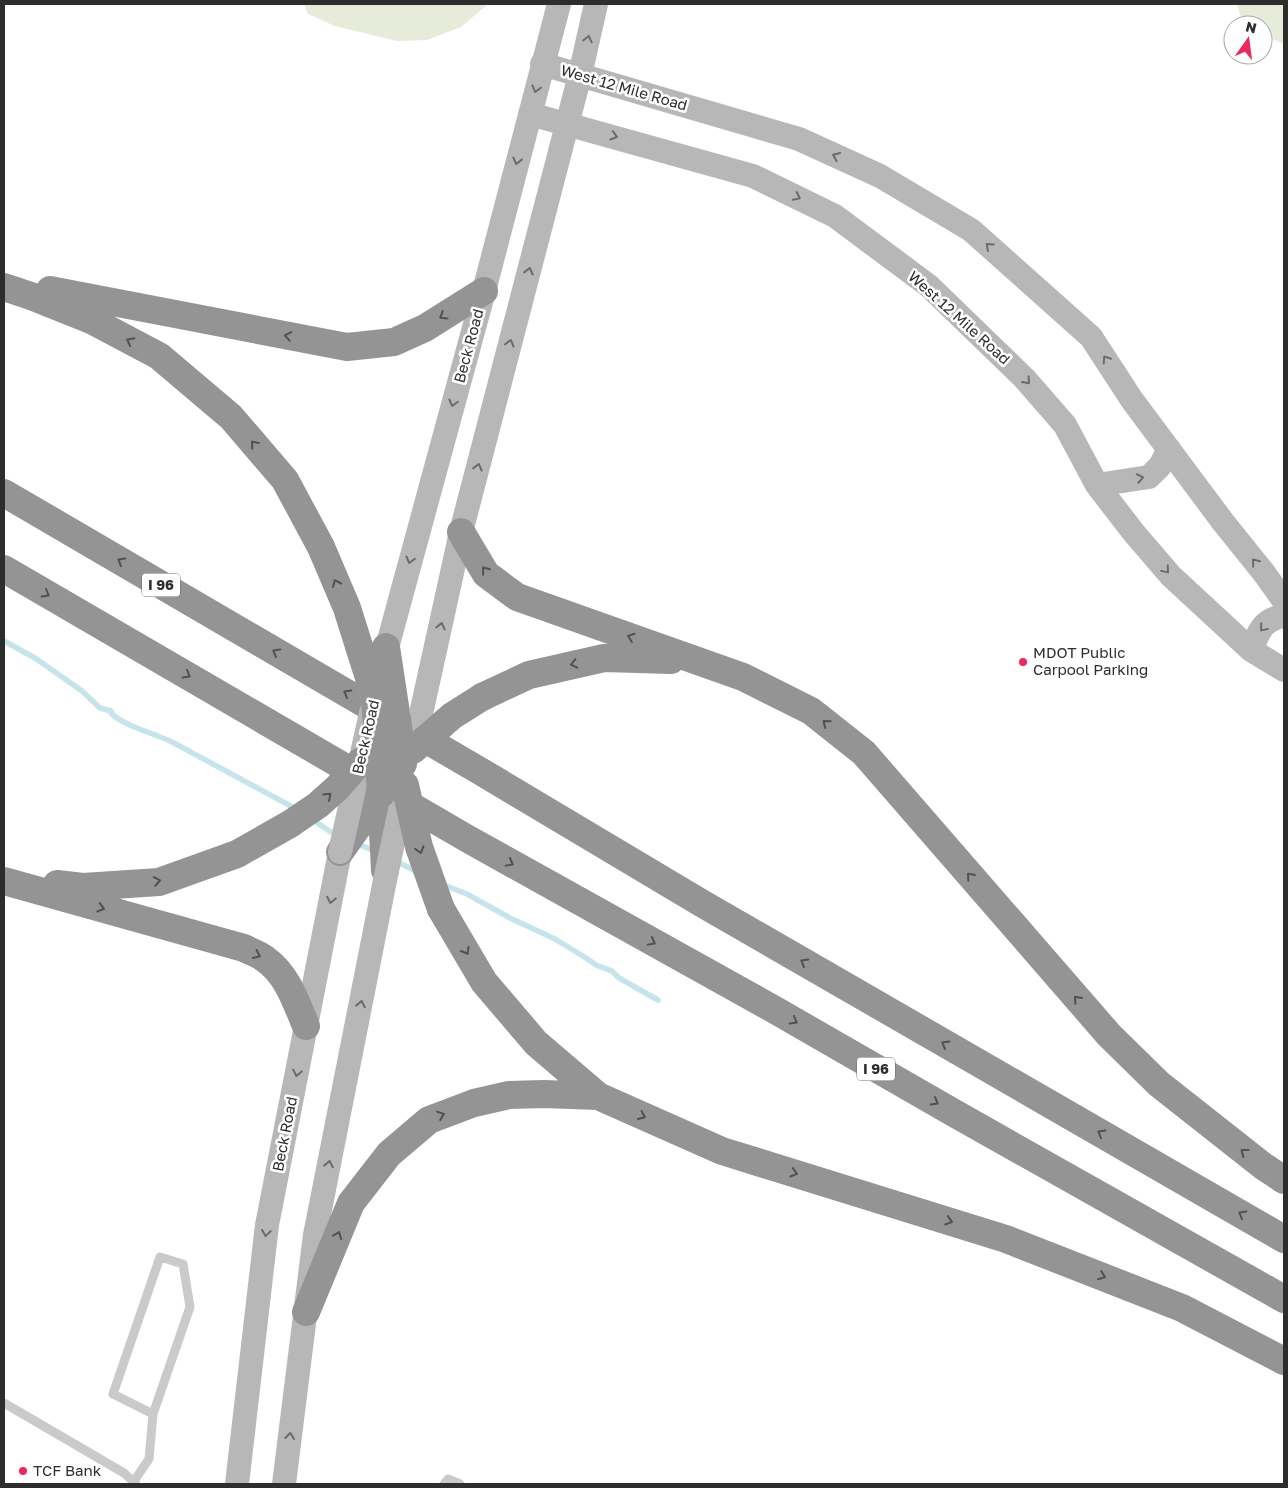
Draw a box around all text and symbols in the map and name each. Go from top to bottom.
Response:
north arrow [1223,15,1273,65]
text: N [1244,17,1258,36]
one-way arrow [582,35,593,44]
street label: West 12 Mile Road [559,60,690,114]
one-way arrow [531,85,542,94]
one-way arrow [609,131,617,141]
one-way arrow [832,151,841,162]
one-way arrow [513,156,523,164]
one-way arrow [792,191,801,201]
one-way arrow [986,243,995,252]
one-way arrow [523,266,534,275]
street label: West 12 Mile Road [905,267,1014,368]
street label: Beck Road [450,307,487,385]
one-way arrow [439,310,448,320]
one-way arrow [284,331,293,342]
one-way arrow [127,337,136,347]
one-way arrow [504,338,515,347]
one-way arrow [1102,355,1112,364]
one-way arrow [1021,375,1030,384]
one-way arrow [449,399,459,407]
one-way arrow [252,441,260,450]
one-way arrow [472,463,483,472]
one-way arrow [1136,474,1145,484]
one-way arrow [406,555,416,563]
one-way arrow [117,558,126,568]
one-way arrow [1252,558,1261,567]
one-way arrow [1160,564,1169,573]
one-way arrow [482,567,491,576]
road number: I 96 [142,574,180,596]
one-way arrow [332,579,343,588]
one-way arrow [40,587,49,597]
one-way arrow [435,621,446,630]
one-way arrow [1260,622,1269,631]
one-way arrow [627,633,636,643]
place label: MDOT Public Carpool Parking [1033,643,1148,678]
one-way arrow [273,649,282,659]
marker: MDOT Public Carpool Parking [1017,656,1029,668]
one-way arrow [570,658,579,669]
one-way arrow [181,669,190,679]
one-way arrow [343,690,352,700]
street label: Beck Road [348,698,382,776]
one-way arrow [822,719,831,728]
one-way arrow [322,793,331,802]
one-way arrow [415,845,425,853]
one-way arrow [505,856,514,866]
one-way arrow [967,873,976,882]
one-way arrow [152,876,161,887]
one-way arrow [326,895,336,904]
one-way arrow [97,903,105,913]
one-way arrow [647,935,656,945]
one-way arrow [460,946,470,955]
one-way arrow [252,948,261,959]
one-way arrow [801,959,810,969]
one-way arrow [1074,995,1083,1004]
one-way arrow [355,1000,365,1009]
one-way arrow [789,1015,798,1025]
one-way arrow [942,1040,951,1050]
road number: I 96 [857,1058,895,1080]
one-way arrow [292,1069,302,1078]
street label: Beck Road [268,1095,300,1173]
one-way arrow [929,1096,938,1106]
one-way arrow [637,1109,646,1120]
one-way arrow [437,1111,445,1121]
one-way arrow [1098,1130,1107,1140]
one-way arrow [1241,1148,1250,1157]
one-way arrow [324,1159,334,1168]
one-way arrow [789,1168,798,1178]
one-way arrow [1238,1211,1247,1221]
one-way arrow [945,1216,953,1226]
one-way arrow [261,1229,272,1237]
one-way arrow [331,1231,342,1240]
one-way arrow [1097,1270,1106,1281]
one-way arrow [284,1432,295,1440]
place label: TCF Bank [33,1461,102,1479]
marker: TCF Bank [17,1465,29,1477]

